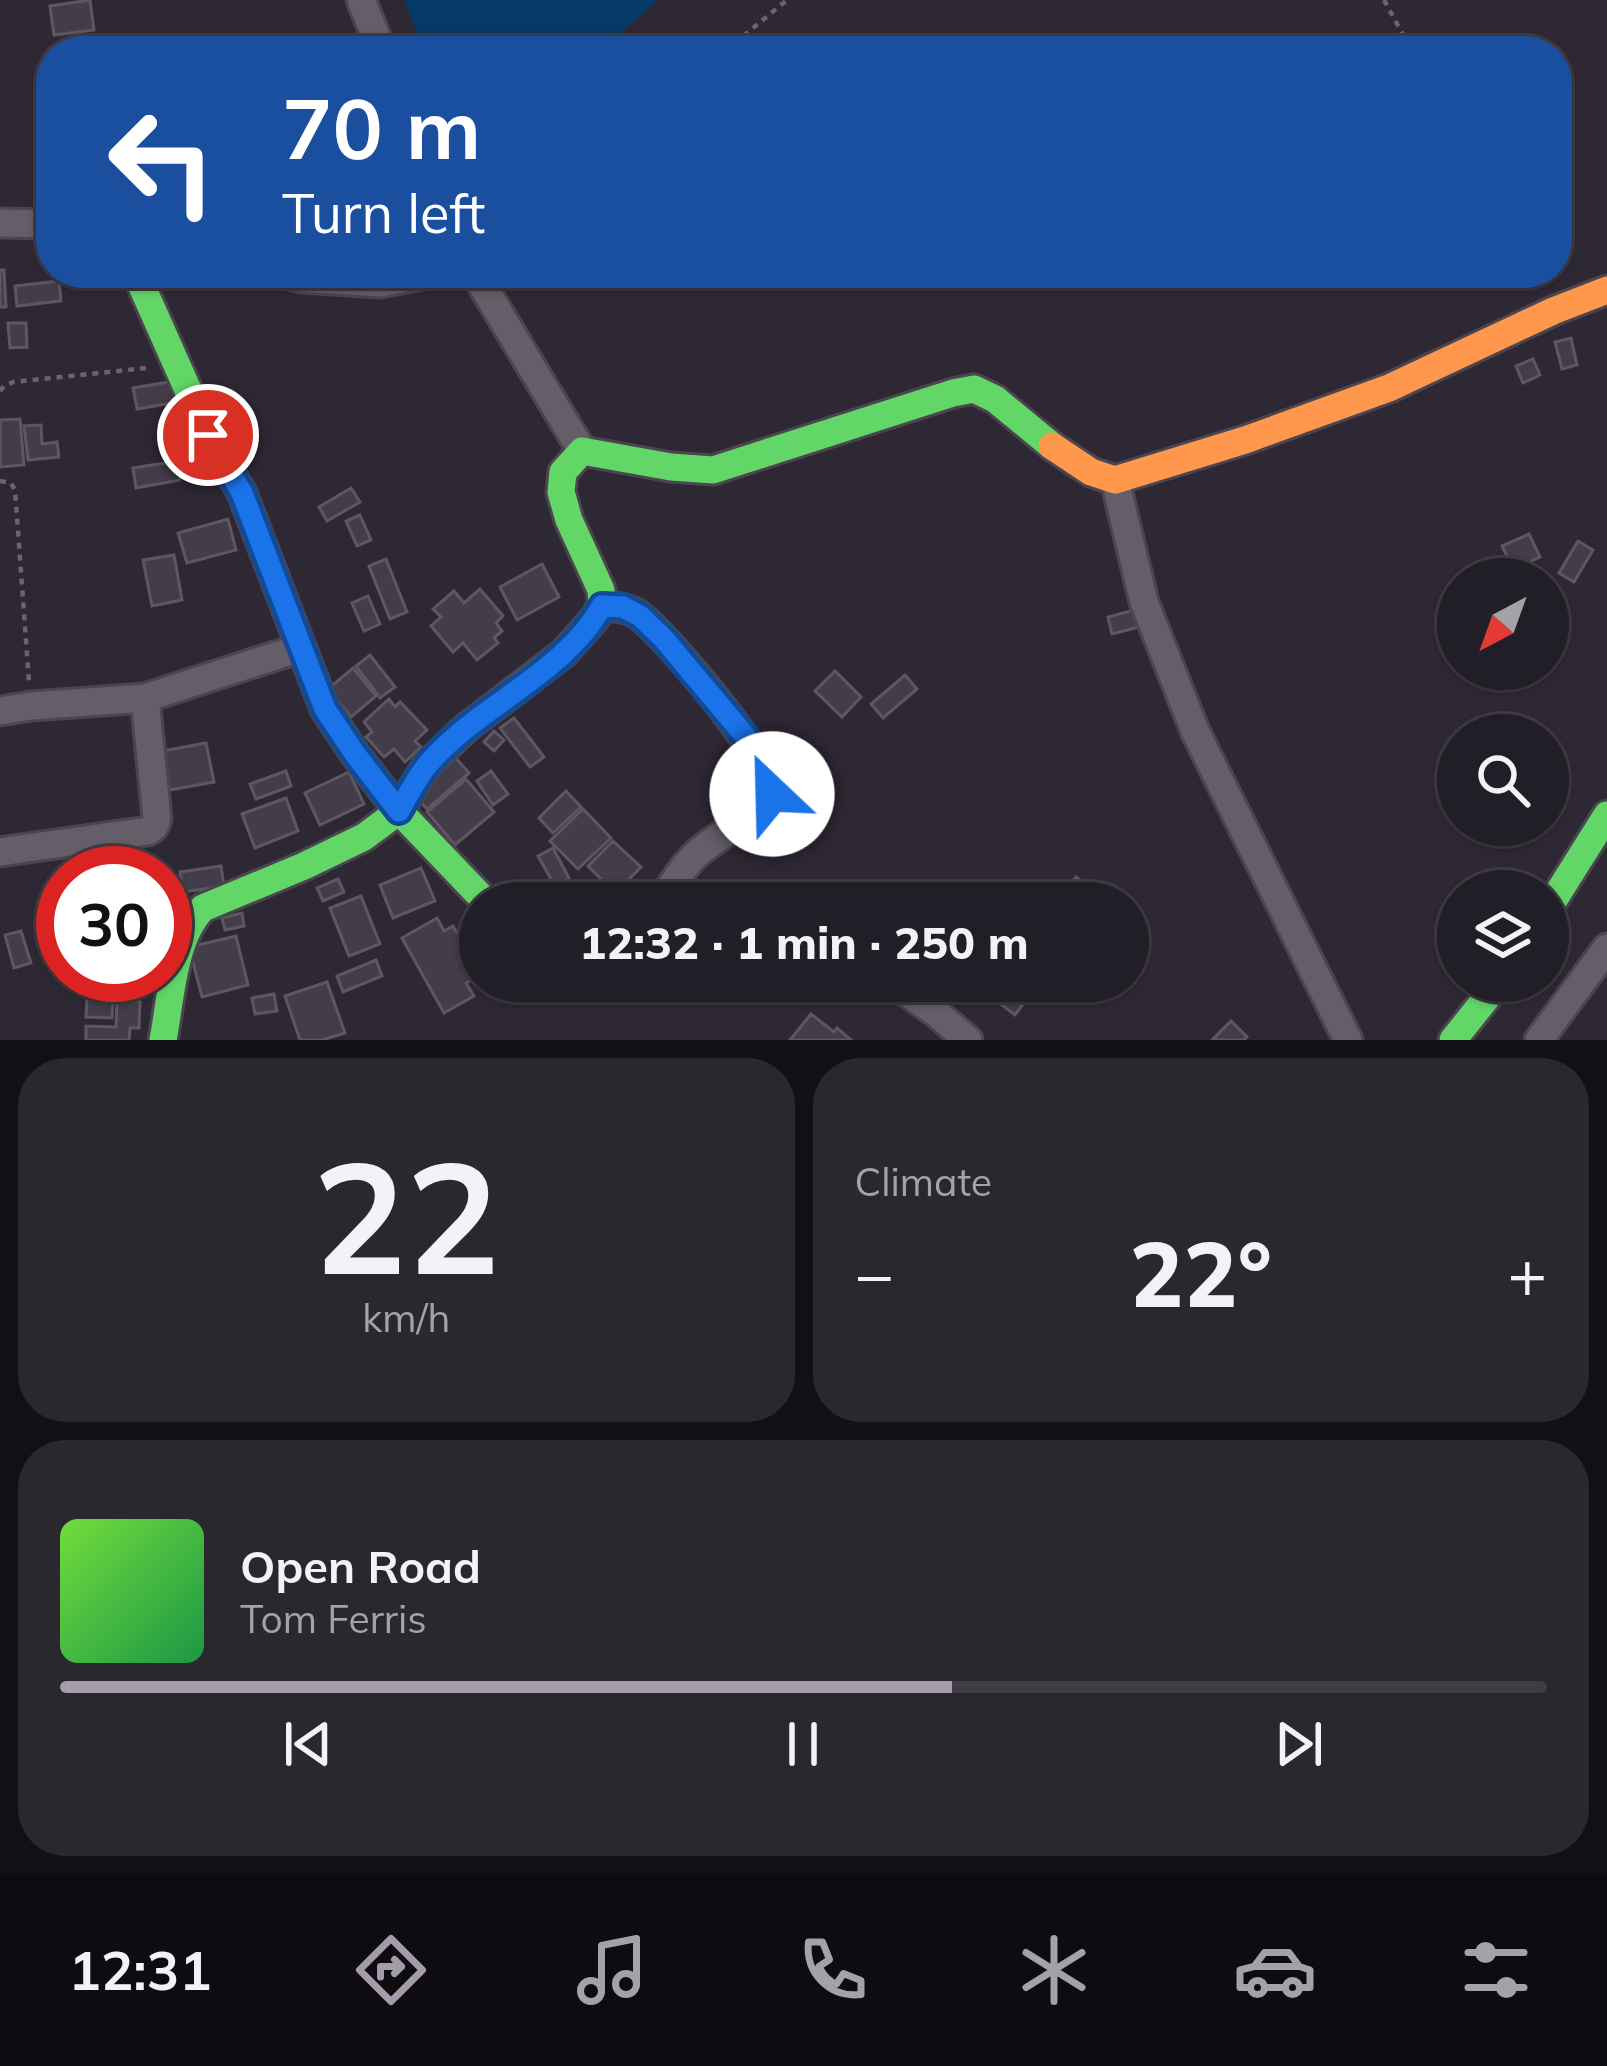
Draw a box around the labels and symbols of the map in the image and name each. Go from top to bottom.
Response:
pin [157,384,259,486]
north arrow [1437,558,1569,690]
position arrow [709,731,835,857]
speed limit sign: 30 [36,846,192,1002]

